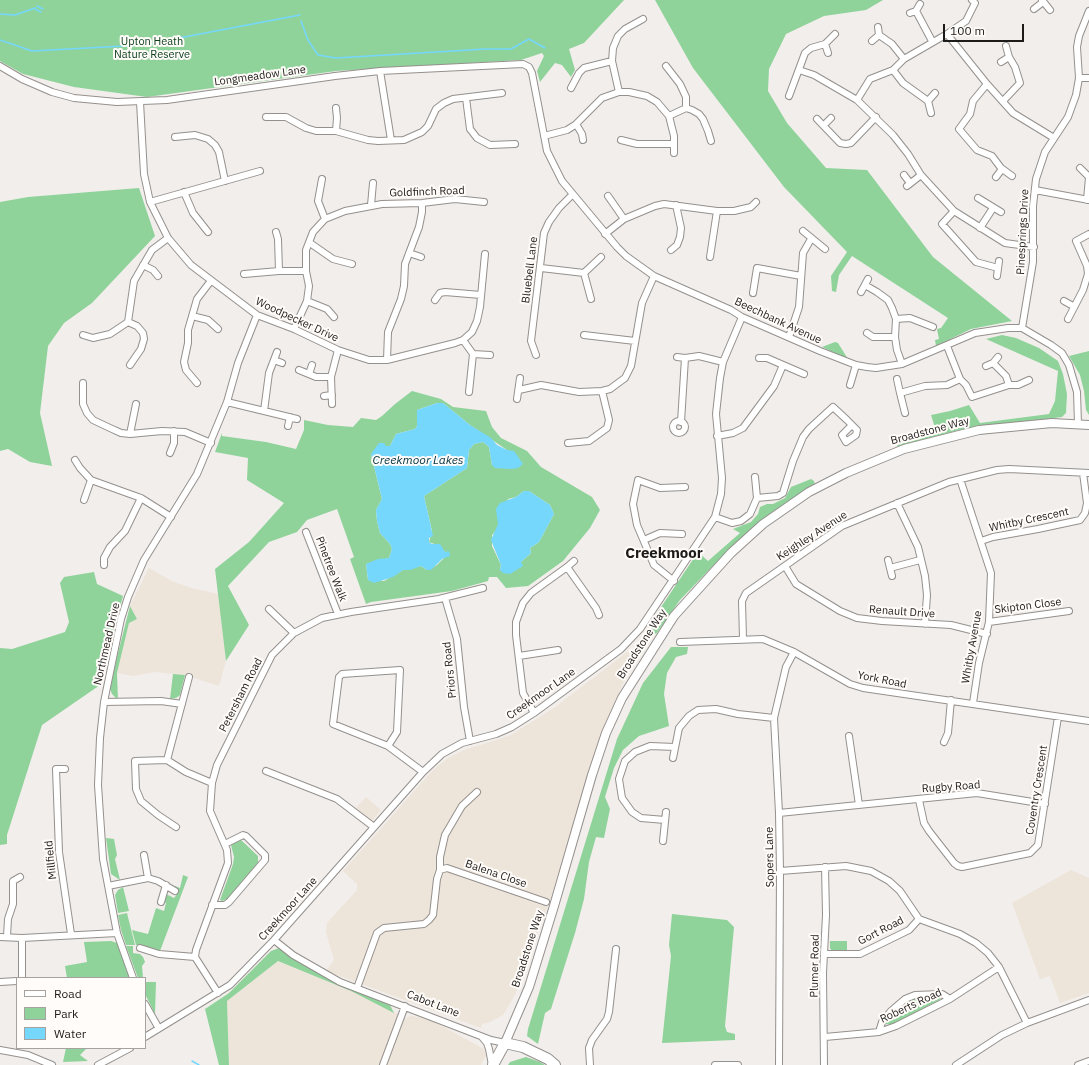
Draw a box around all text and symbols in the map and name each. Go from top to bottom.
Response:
scale bar [945,16,1026,42]
text: 100 m [950,23,985,38]
park label: Upton Heath Nature Reserve [114,35,190,61]
street label: Longmeadow Lane [213,63,307,89]
street label: Goldfinch Road [389,184,465,200]
street label: Pinesprings Drive [1014,189,1032,275]
street label: Bluebell Lane [519,236,541,304]
street label: Woodpecker Drive [253,295,341,345]
street label: Beechbank Avenue [732,295,824,347]
street label: Broadstone Way [889,414,971,448]
water label: Creekmoor Lakes [373,454,463,468]
street label: Whitby Crescent [988,505,1070,535]
street label: Keighley Avenue [774,508,850,564]
street label: Pinetree Walk [313,535,349,603]
district label: Creekmoor [625,545,703,563]
street label: Skipton Close [994,595,1062,617]
street label: Northmead Drive [91,602,123,686]
street label: Renault Drive [869,603,935,621]
street label: Broadstone Way [614,607,670,681]
street label: Whitby Avenue [959,610,985,684]
street label: Priors Road [440,641,460,699]
street label: Petersham Road [217,656,265,734]
street label: Creekmoor Lane [504,665,578,723]
street label: York Road [856,669,908,691]
street label: Coventry Crescent [1023,744,1051,836]
street label: Rugby Road [921,778,981,796]
street label: Sopers Lane [763,827,777,887]
street label: Millfield [42,840,60,880]
street label: Balena Close [464,857,528,891]
street label: Creekmoor Lane [256,875,320,943]
street label: Broadstone Way [509,909,547,989]
street label: Gort Road [856,914,906,948]
street label: Plumer Road [808,934,822,998]
legend [16,977,146,1049]
text: Road [54,986,82,1001]
street label: Roberts Road [878,986,944,1026]
street label: Cabot Lane [405,988,461,1020]
text: Park [54,1006,78,1021]
text: Water [54,1026,86,1041]

